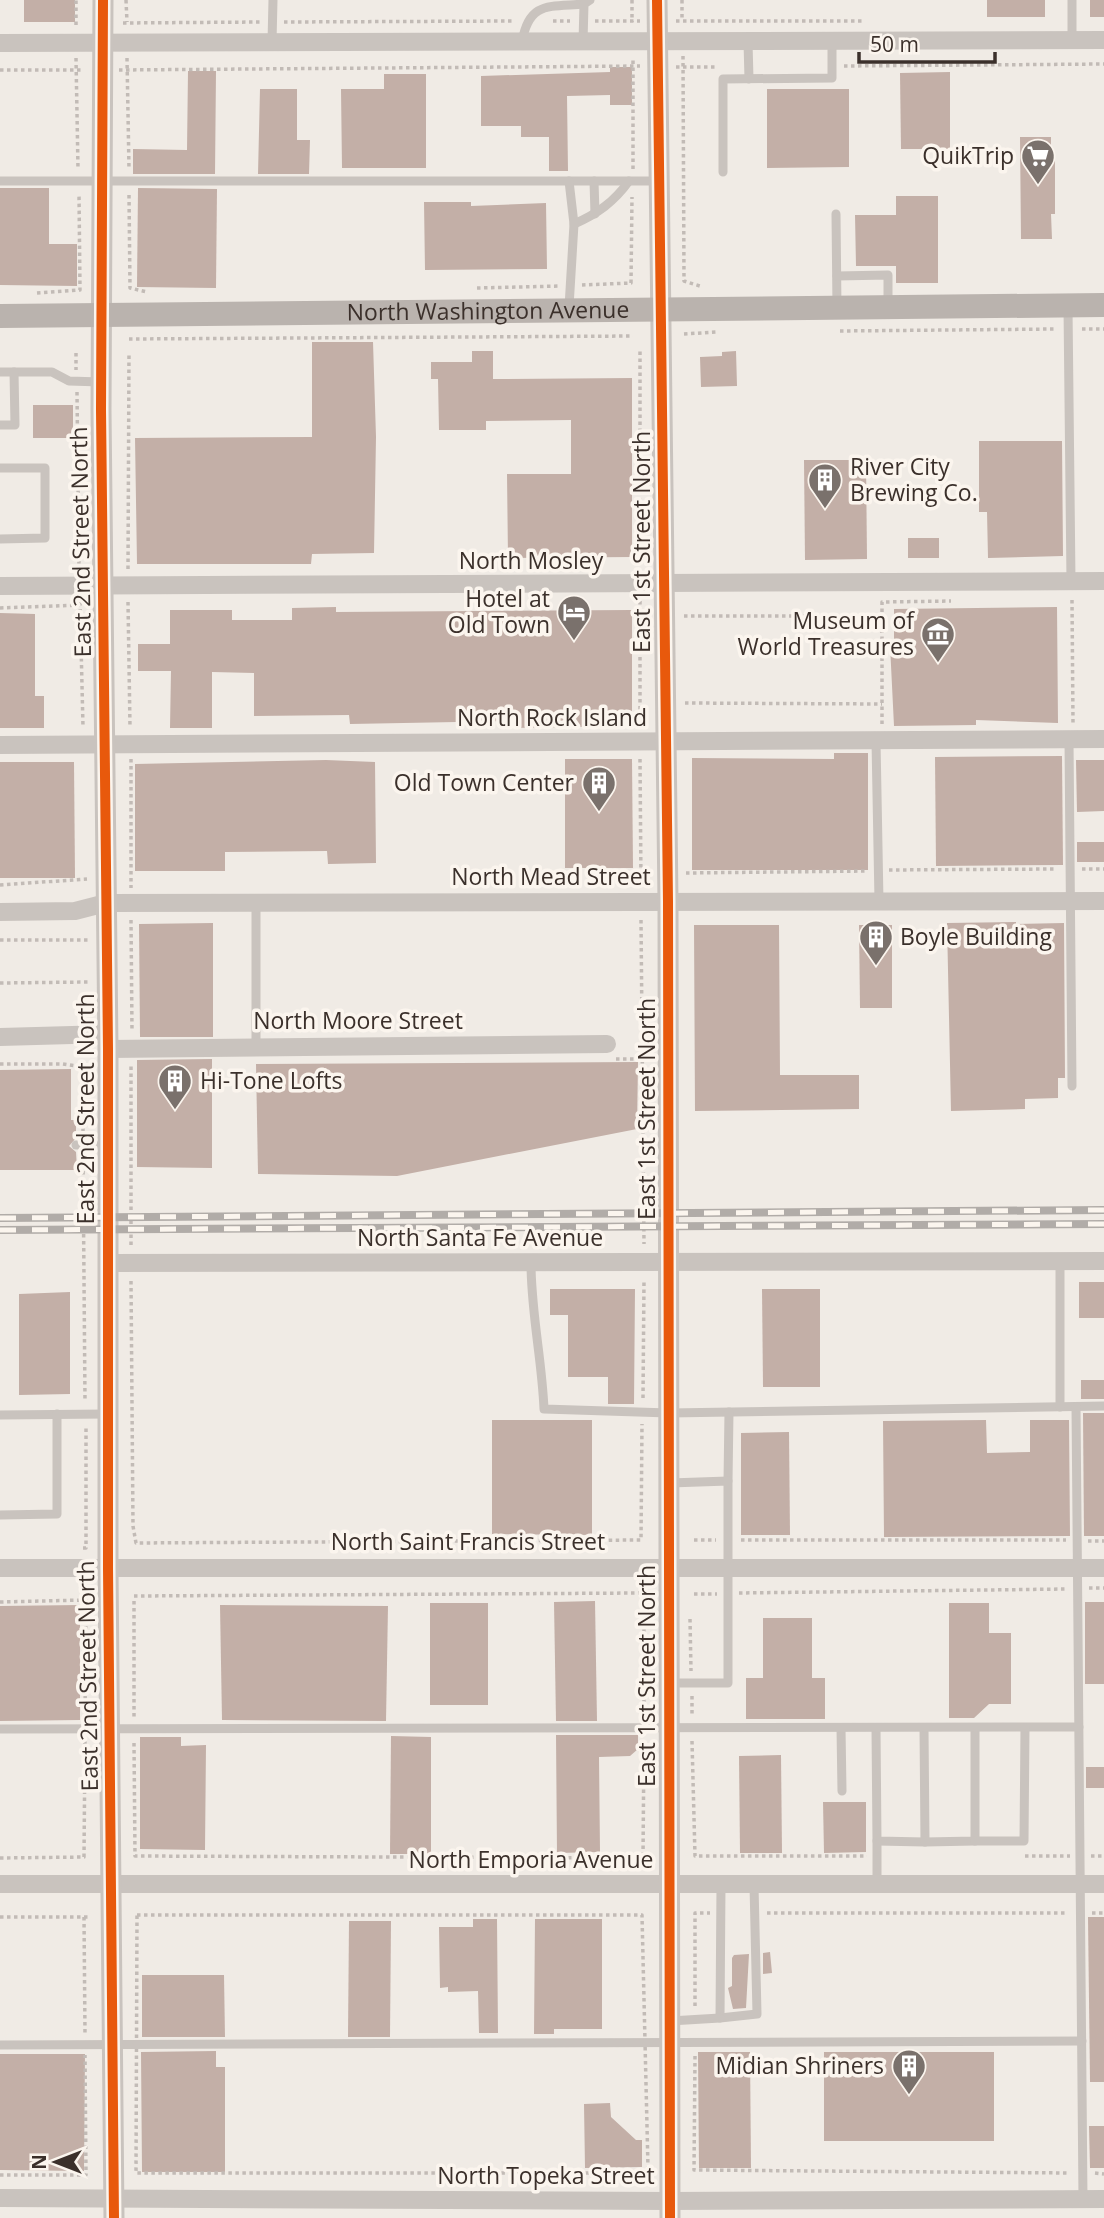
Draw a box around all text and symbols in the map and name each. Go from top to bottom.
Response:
scale bar [859,21,996,65]
text: 50 m [870,30,919,58]
supermarket icon: QuikTrip [1019,137,1057,186]
place label: QuikTrip [922,139,1014,171]
street label: North Washington Avenue [346,293,629,328]
street label: East 2nd Street North [62,426,98,658]
street label: East 1st Street North [625,431,657,653]
place label: River City Brewing Co. [850,450,978,508]
building icon: River City Brewing Co. [806,461,844,510]
street label: North Mosley [459,544,604,576]
place label: Hotel at Old Town [448,582,550,640]
hotel icon: Hotel at Old Town [555,593,593,642]
place label: Museum of World Treasures [738,604,915,662]
museum icon: Museum of World Treasures [919,615,957,664]
street label: North Rock Island [457,701,647,733]
building icon: Old Town Center [580,764,618,813]
place label: Old Town Center [394,766,575,798]
street label: North Mead Street [451,860,651,892]
building icon: Boyle Building [857,918,895,967]
place label: Boyle Building [900,920,1052,952]
street label: East 2nd Street North [69,993,101,1225]
street label: East 1st Street North [630,998,662,1220]
street label: North Moore Street [253,1004,463,1036]
building icon: Hi-Tone Lofts [156,1062,194,1111]
place label: Hi-Tone Lofts [200,1064,342,1096]
street label: North Santa Fe Avenue [357,1221,603,1253]
street label: North Saint Francis Street [331,1525,605,1557]
street label: East 2nd Street North [69,1560,105,1792]
street label: East 1st Street North [630,1565,662,1787]
street label: North Emporia Avenue [409,1843,653,1875]
building icon: Midian Shriners [890,2047,928,2096]
place label: Midian Shriners [715,2049,884,2081]
north arrow [21,2127,91,2197]
text: N [26,2154,52,2170]
street label: North Topeka Street [437,2159,655,2191]

